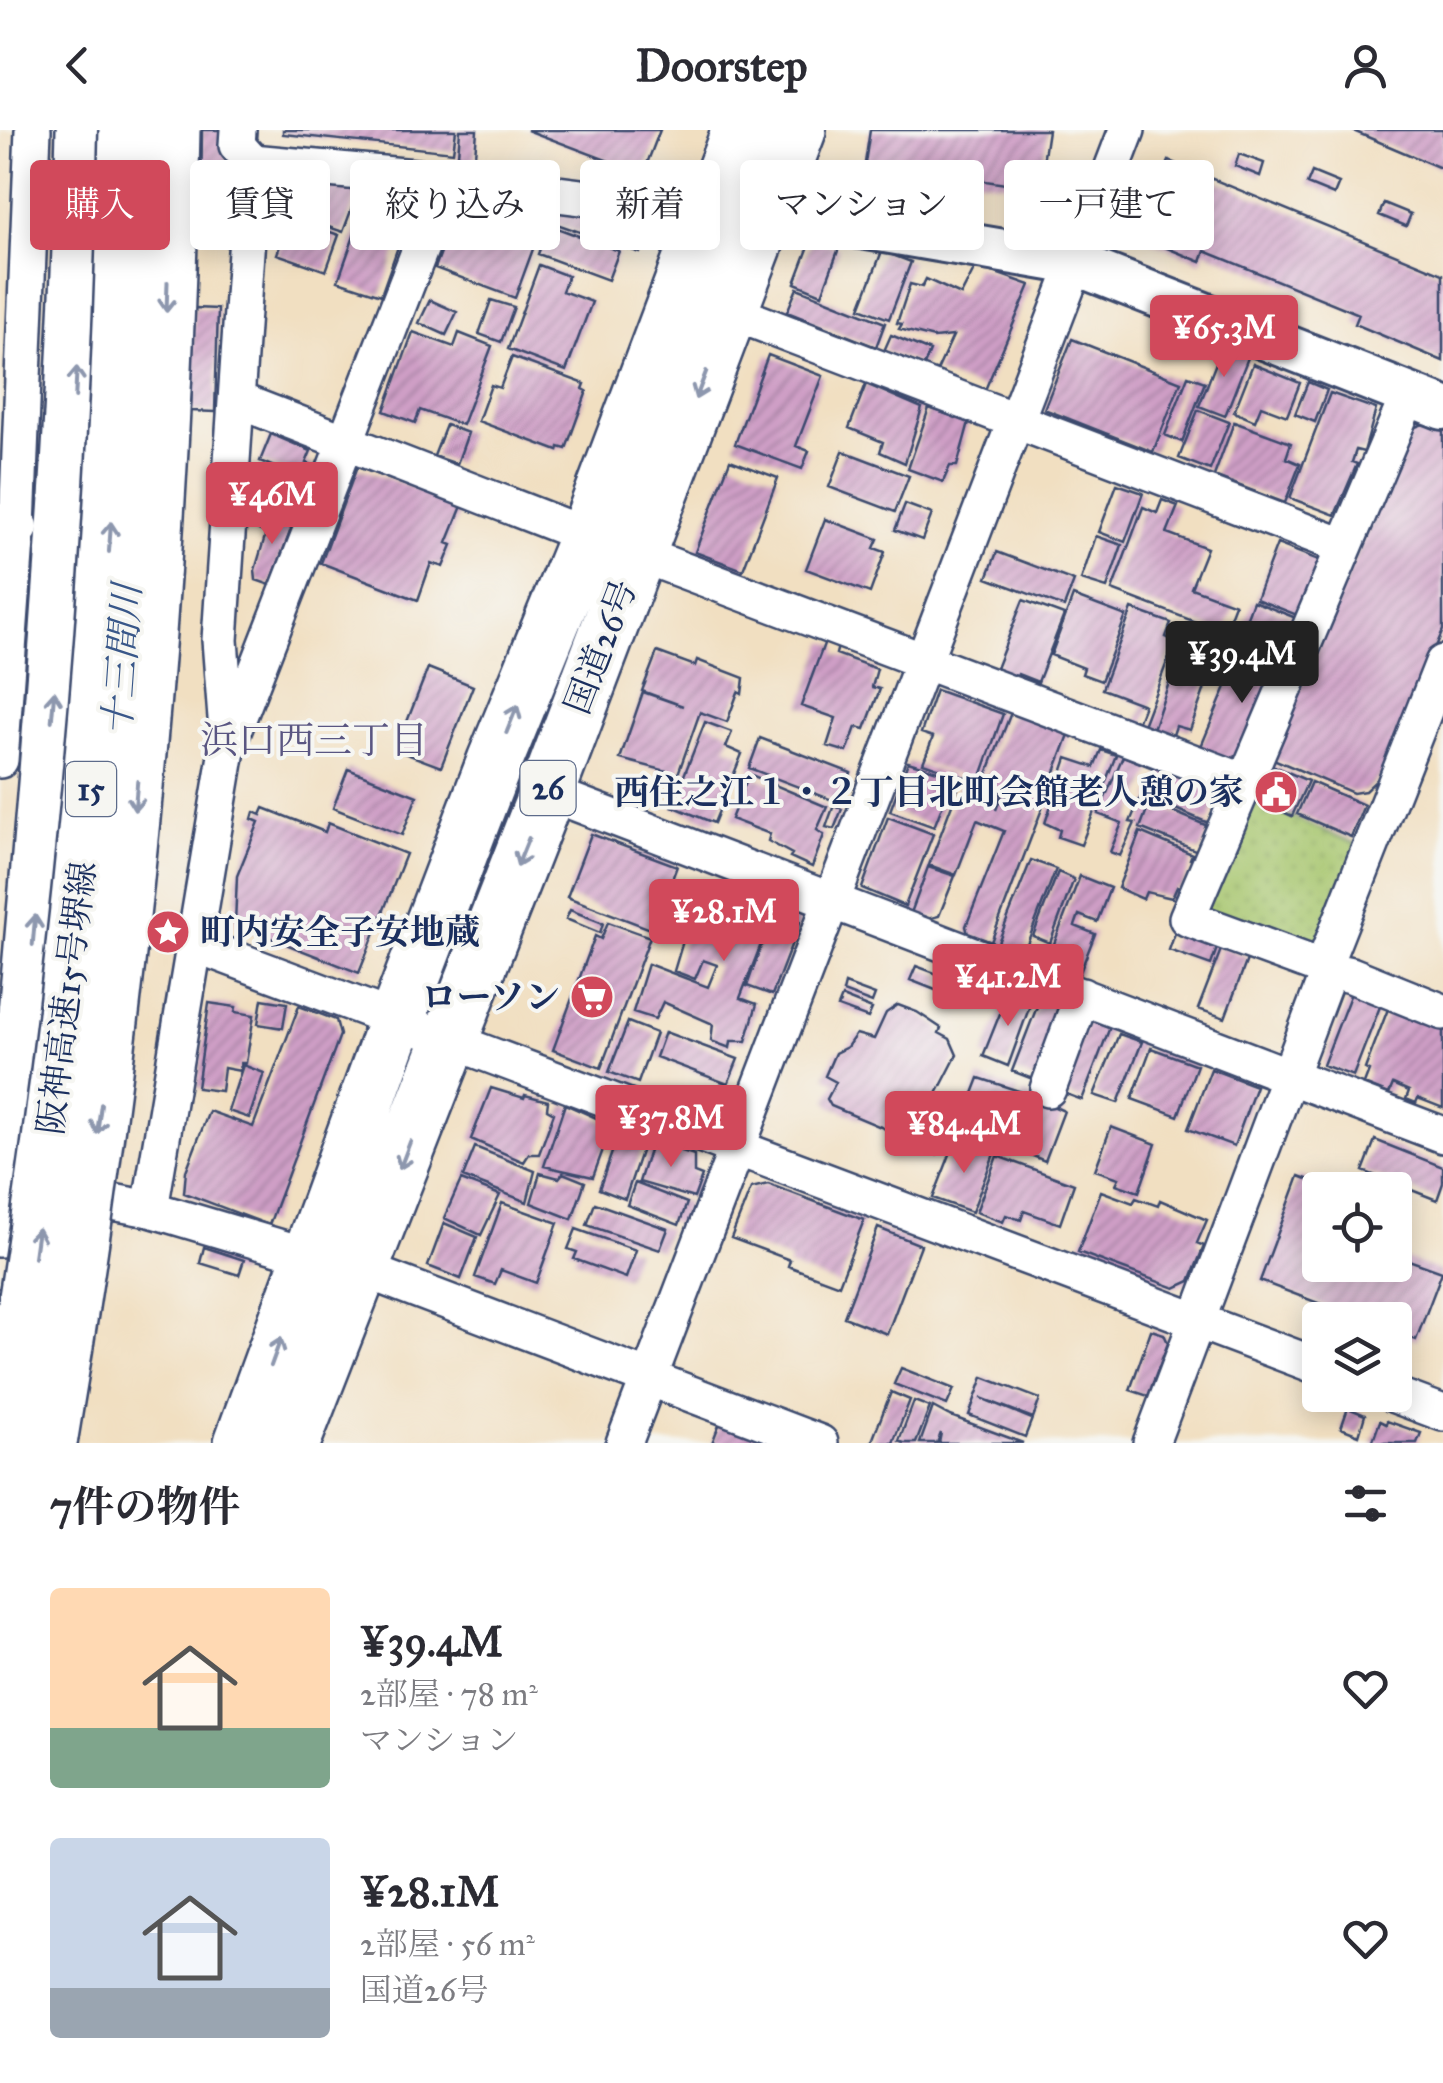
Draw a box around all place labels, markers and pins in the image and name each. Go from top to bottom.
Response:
pin: ¥65.3M [1143,295,1305,380]
pin: ¥46M [213,462,331,547]
pin: ¥39.4M [1161,621,1323,706]
public building icon: 西住之江１・２丁目北町会館老人憩の家 [1253,769,1299,815]
place label: 西住之江１・２丁目北町会館老人憩の家 [614,771,1244,814]
pin: ¥28.1M [643,879,805,964]
place icon: 町内安全子安地蔵 [145,909,191,955]
place label: 町内安全子安地蔵 [200,911,480,954]
pin: ¥41.2M [927,944,1089,1029]
supermarket icon: ローソン [569,974,615,1020]
place label: ローソン [421,976,560,1019]
pin: ¥37.8M [590,1085,752,1170]
pin: ¥84.4M [883,1091,1045,1176]

